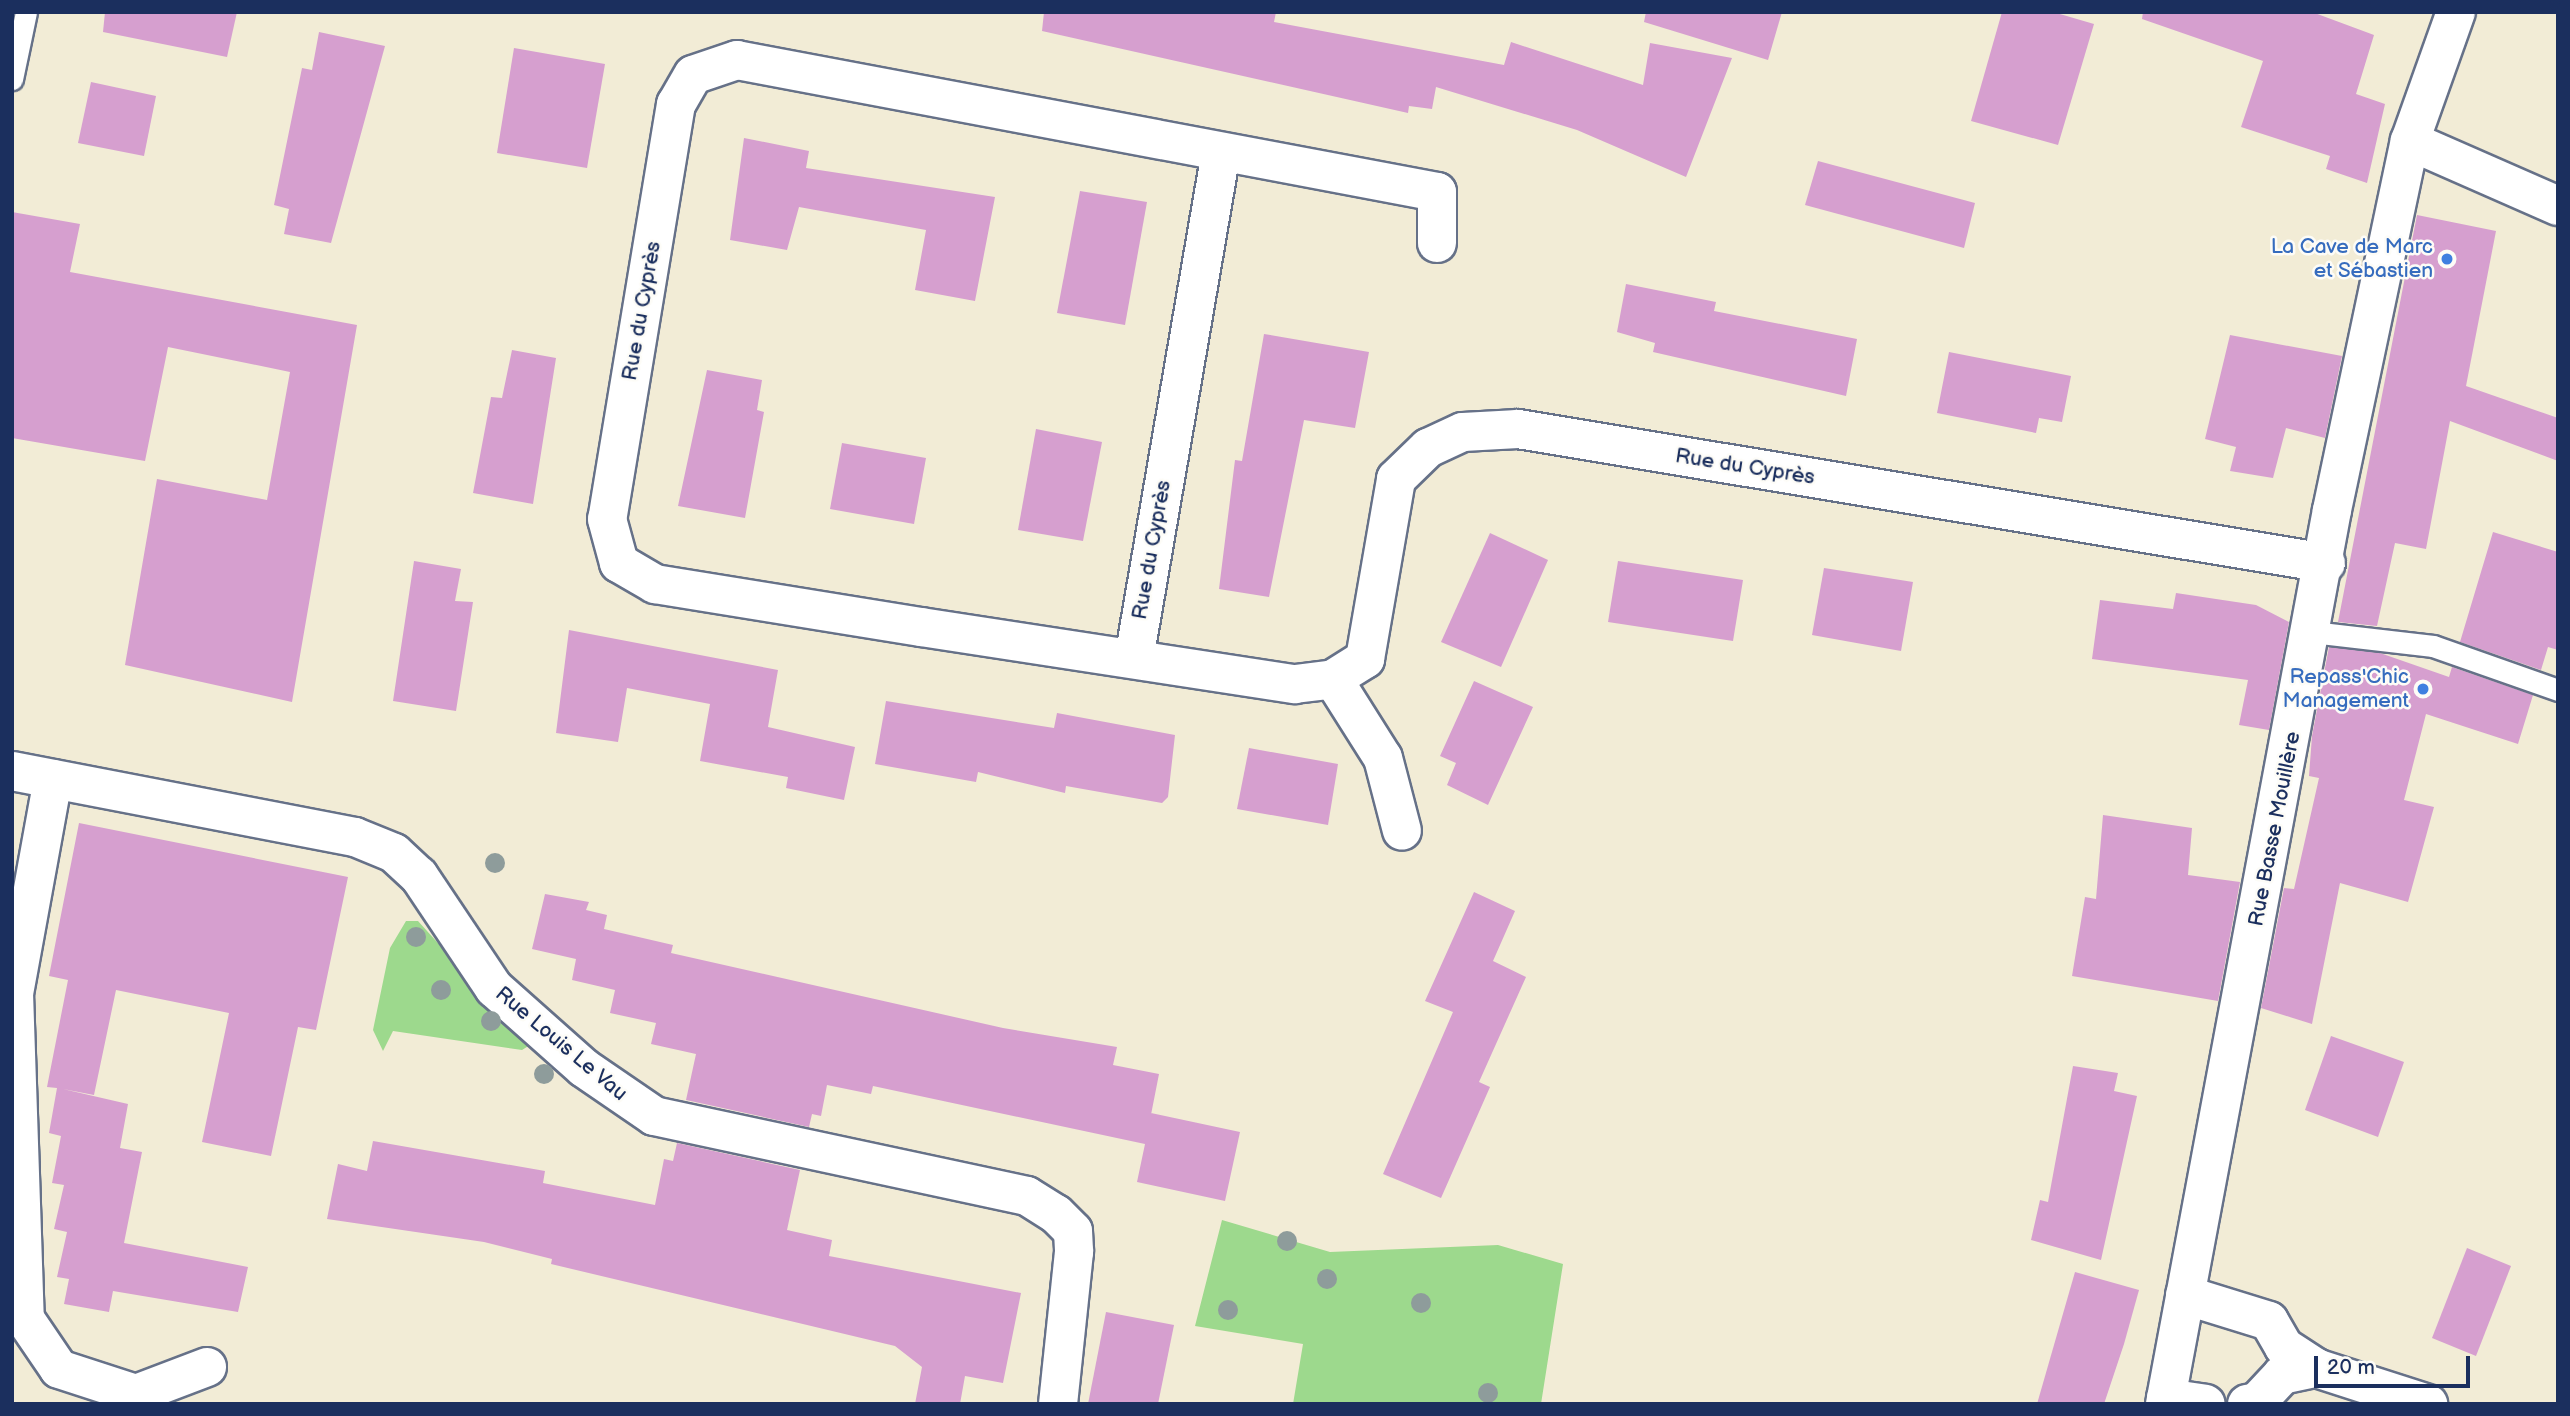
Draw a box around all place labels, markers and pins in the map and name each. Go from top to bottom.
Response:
place label: La Cave de Marc et Sébastien [2271,234,2433,284]
marker: La Cave de Marc et Sébastien [2439,251,2455,267]
place label: Repass'Chic Management [2283,664,2409,714]
marker: Repass'Chic Management [2415,681,2431,697]

